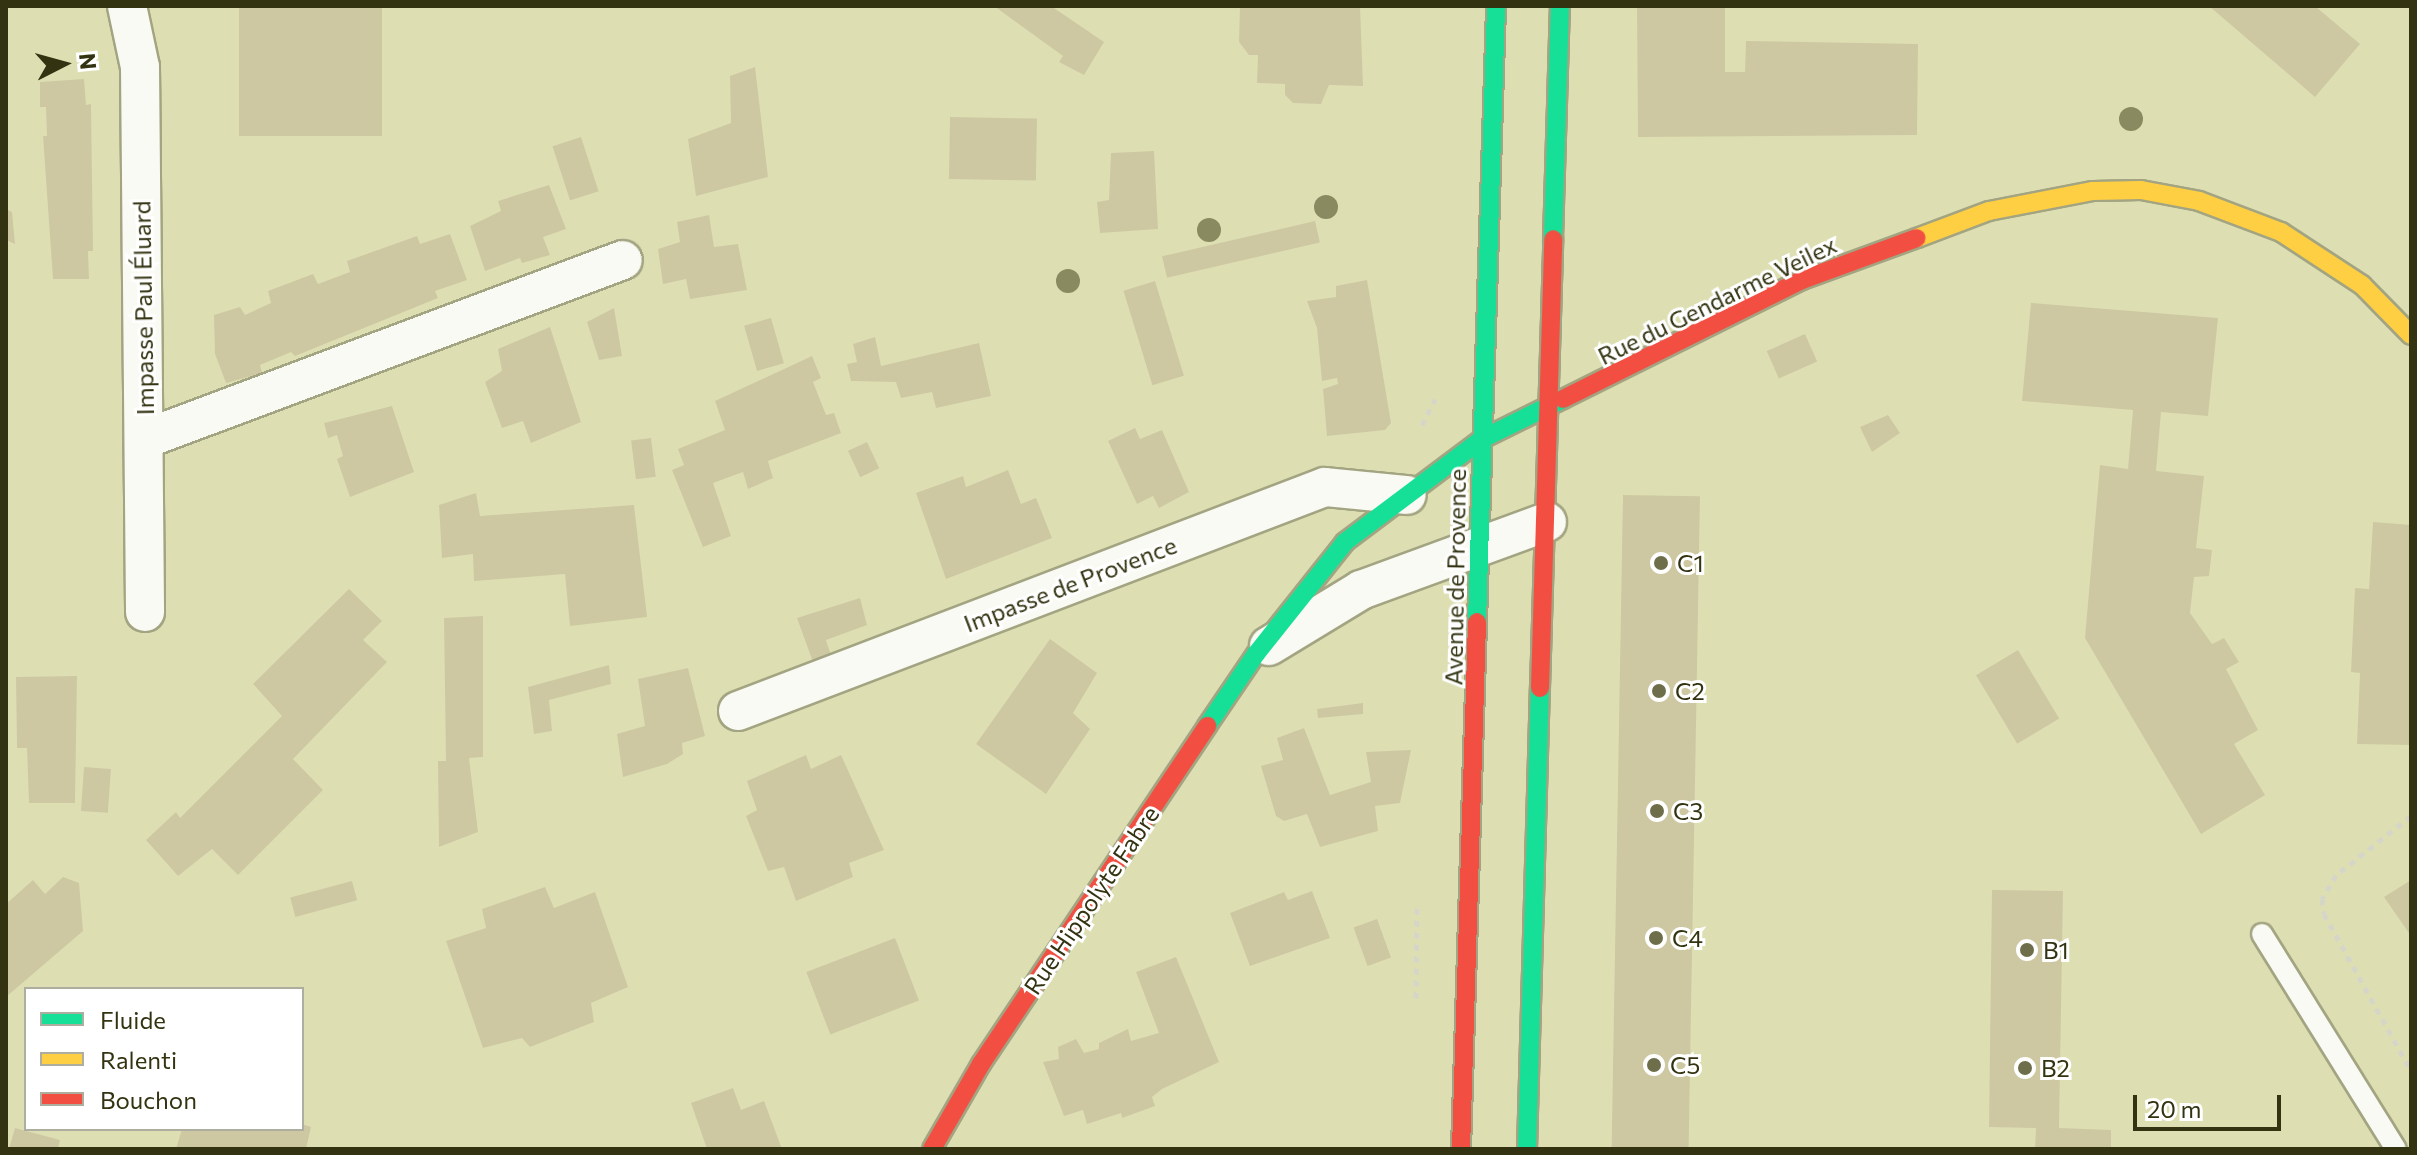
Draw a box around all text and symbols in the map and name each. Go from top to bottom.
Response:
north arrow [24,24,104,104]
text: N [74,52,103,71]
street label: Impasse Paul Éluard [127,201,159,415]
street label: Rue du Gendarme Veilex [1593,230,1841,370]
street label: Avenue de Provence [1439,468,1471,686]
street label: Impasse de Provence [960,530,1180,638]
place label: C1 [1677,549,1704,577]
marker: C1 [1652,554,1670,572]
place label: C2 [1675,677,1705,705]
marker: C2 [1650,682,1668,700]
place label: C3 [1673,797,1703,825]
street label: Rue Hippolyte Fabre [1017,800,1165,1000]
marker: C3 [1648,802,1666,820]
place label: C4 [1672,924,1703,952]
marker: C4 [1647,929,1665,947]
place label: B1 [2043,936,2069,964]
marker: B1 [2018,941,2036,959]
legend [24,987,304,1131]
text: Fluide [100,1005,166,1034]
text: Ralenti [100,1045,177,1074]
place label: C5 [1670,1051,1700,1079]
place label: B2 [2041,1054,2070,1082]
marker: C5 [1645,1056,1663,1074]
marker: B2 [2016,1059,2034,1077]
scale bar [2137,1079,2285,1129]
text: Bouchon [100,1085,197,1114]
text: 20 m [2147,1094,2201,1123]

